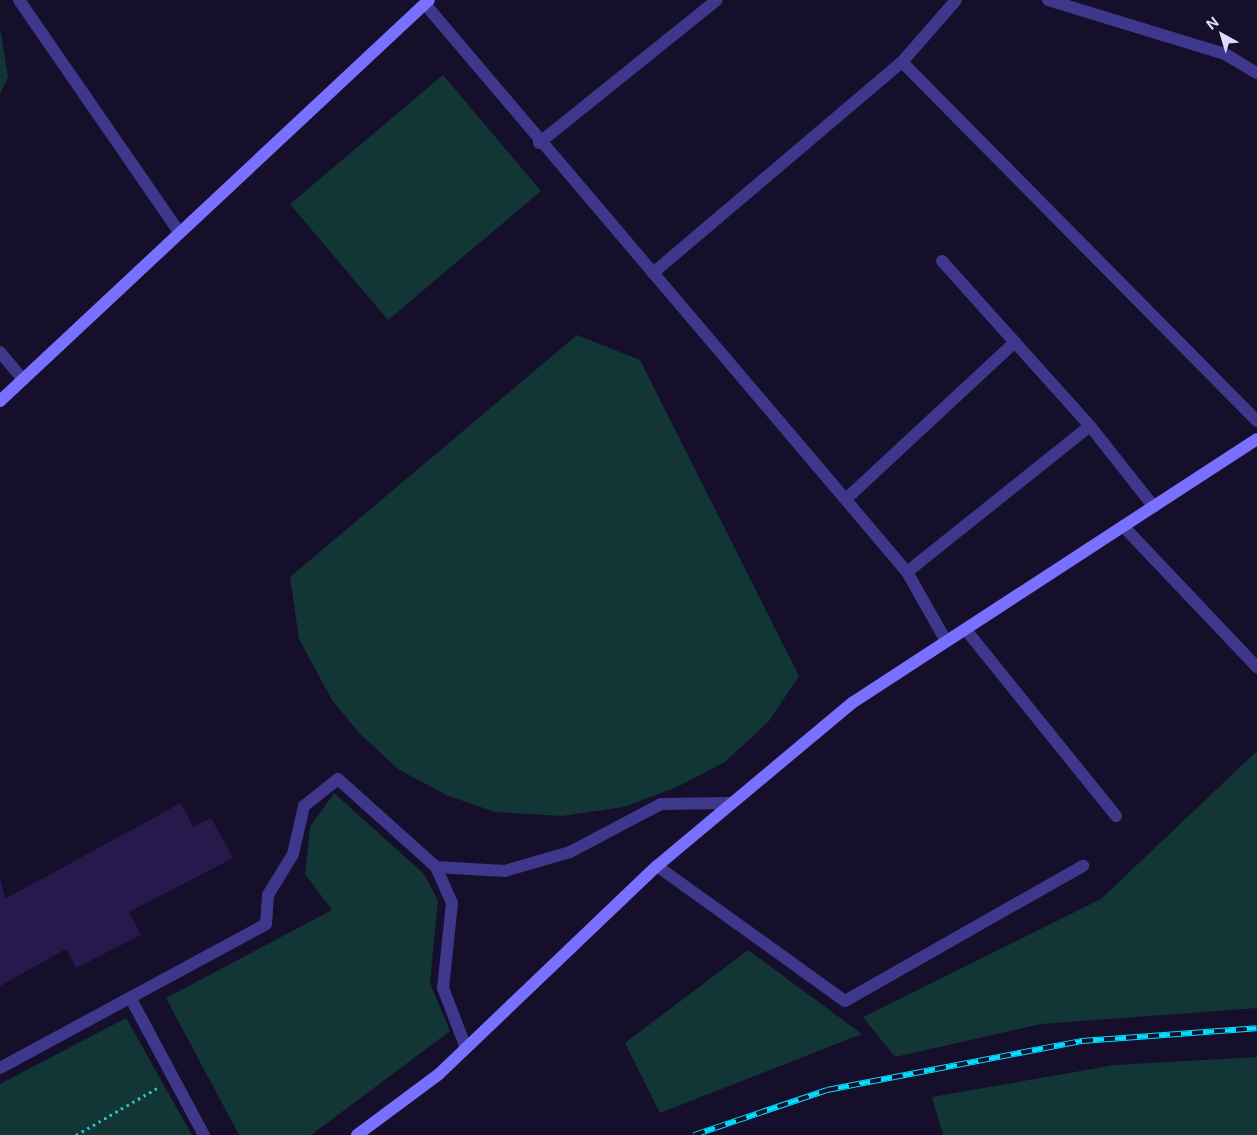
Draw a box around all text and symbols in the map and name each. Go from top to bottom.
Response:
north arrow [1197,10,1247,60]
text: N [1203,13,1222,33]

